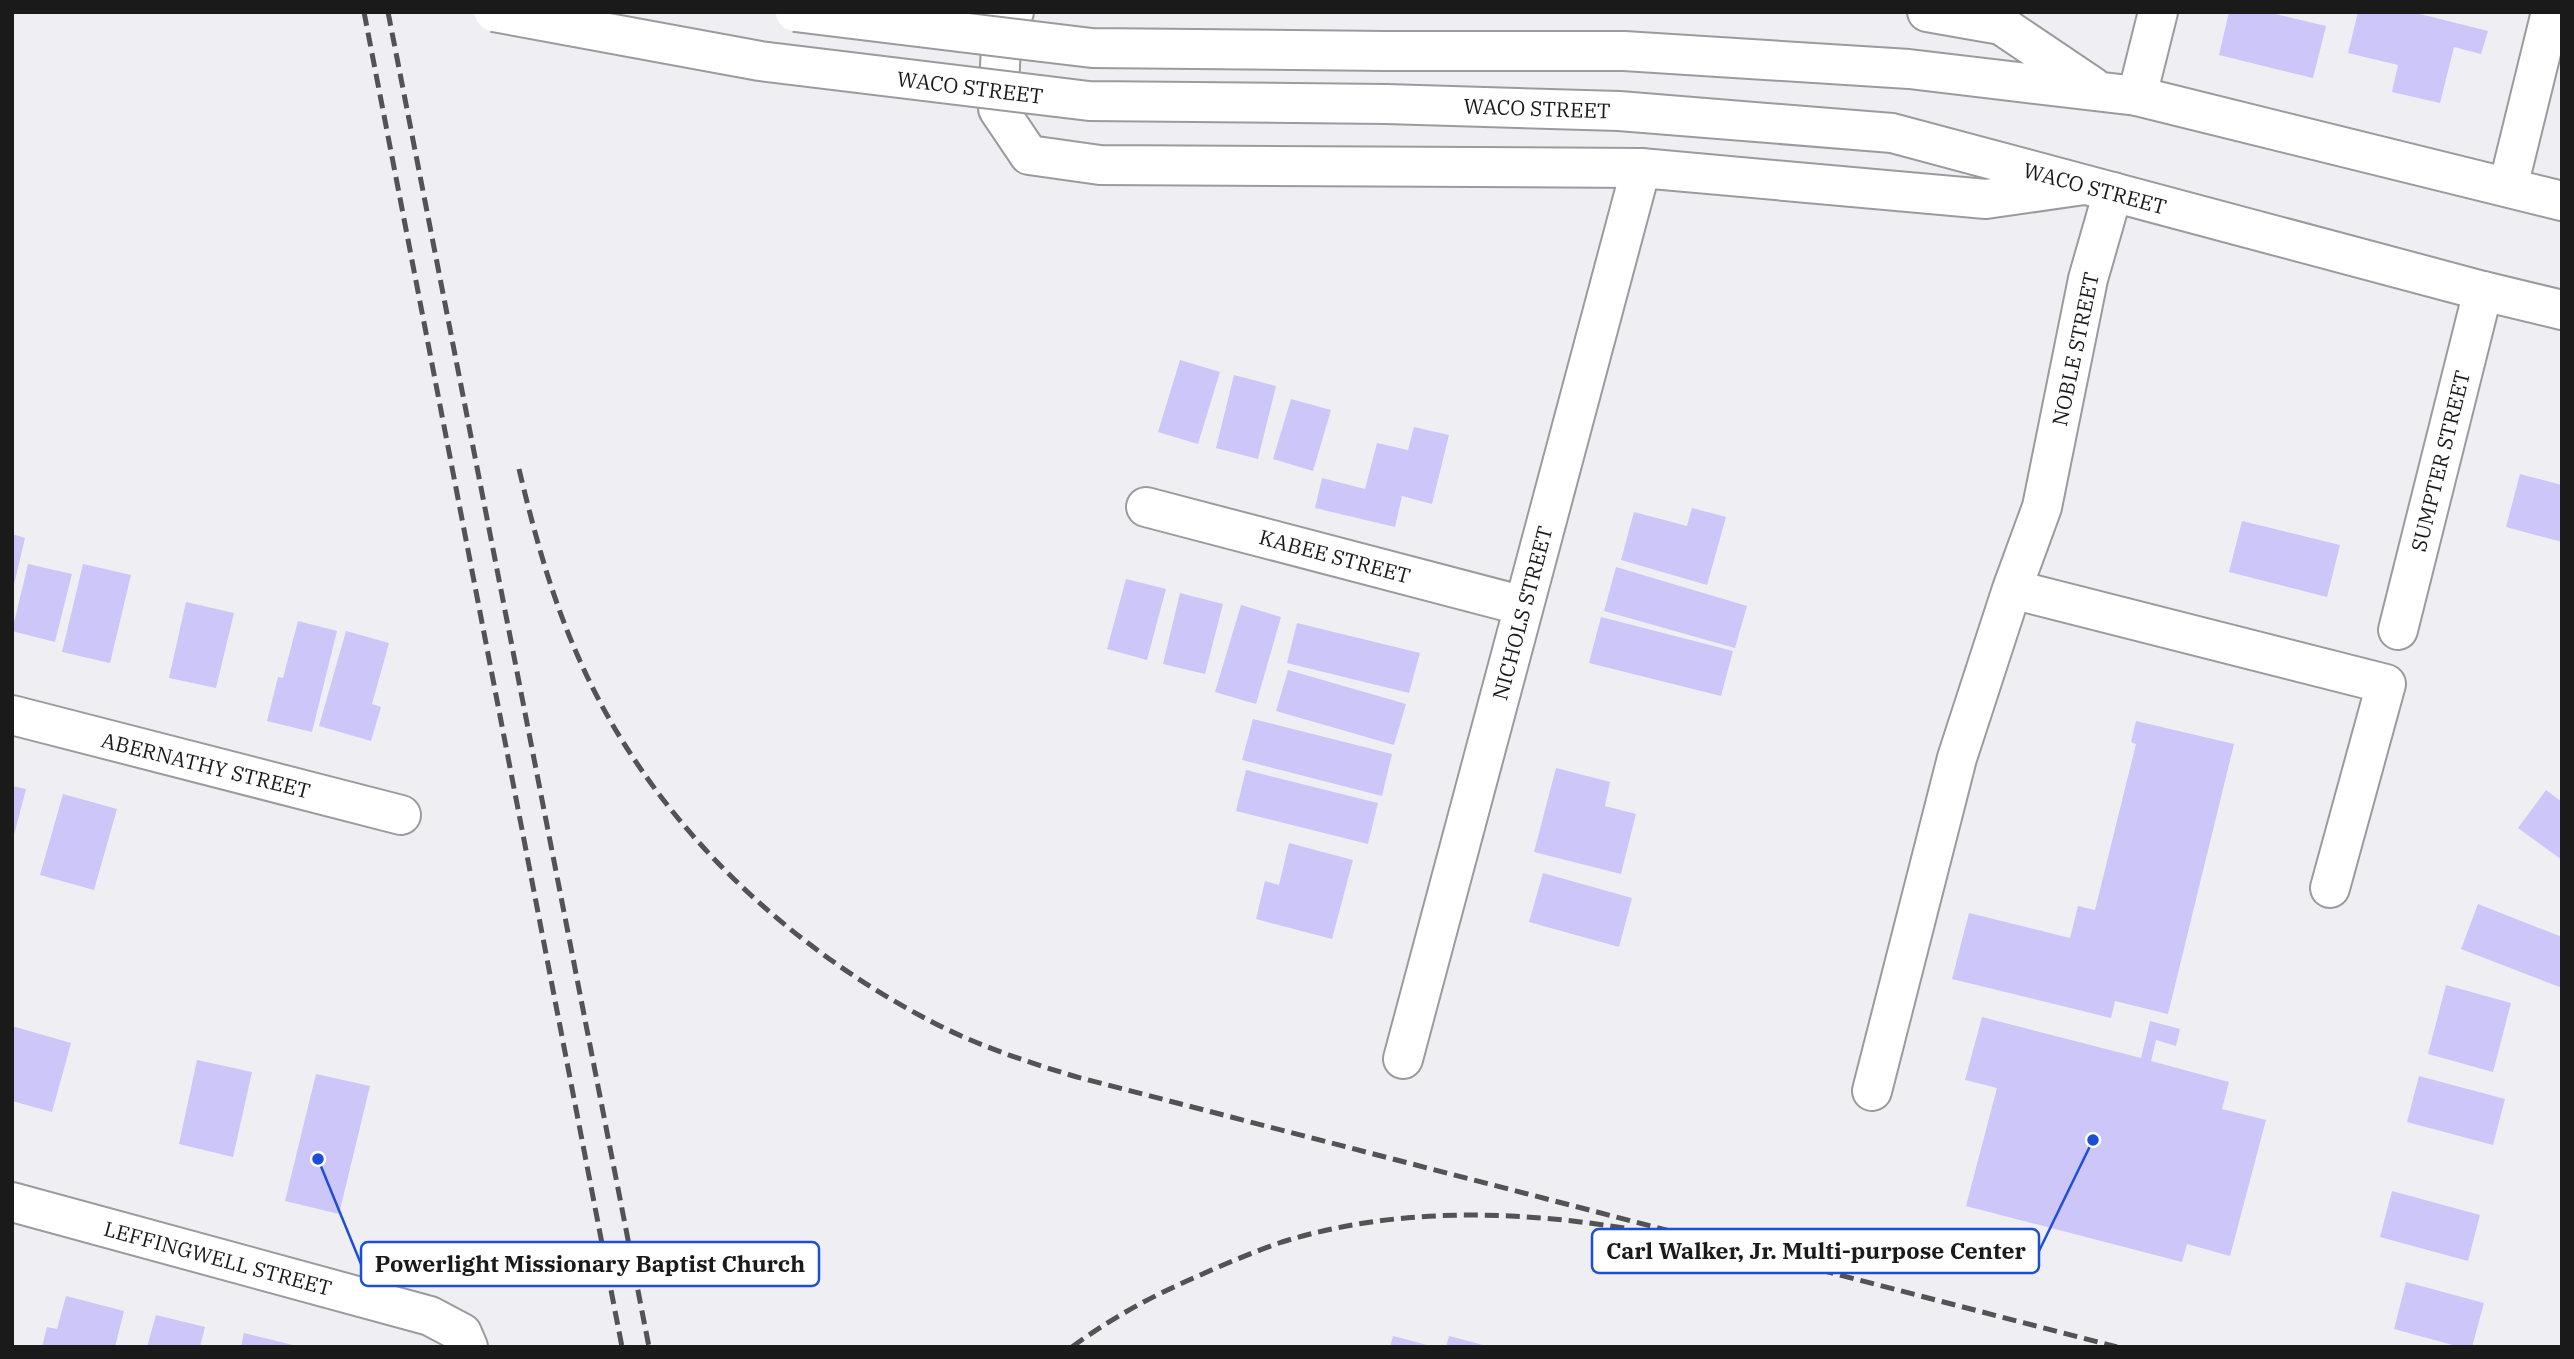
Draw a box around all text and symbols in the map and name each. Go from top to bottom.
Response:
street label: WACO STREET [895,64,1045,110]
street label: WACO STREET [1463,91,1611,125]
street label: WACO STREET [2020,155,2170,221]
street label: NOBLE STREET [2045,269,2105,429]
street label: SUMPTER STREET [2404,367,2476,555]
street label: KABEE STREET [1256,522,1414,590]
street label: NICHOLS STREET [1485,523,1559,703]
street label: ABERNATHY STREET [99,725,313,805]
street label: LEFFINGWELL STREET [101,1214,335,1302]
callout: Carl Walker, Jr. Multi-purpose Center [1592,1229,2039,1273]
text: Carl Walker, Jr. Multi-purpose Center [1606,1235,2027,1265]
callout: Powerlight Missionary Baptist Church [361,1242,819,1286]
text: Powerlight Missionary Baptist Church [375,1248,805,1278]

